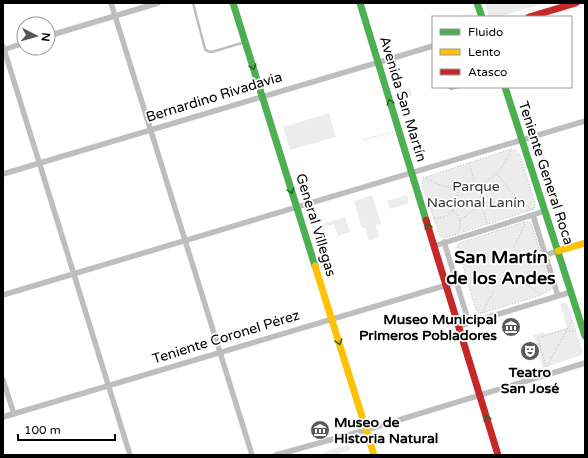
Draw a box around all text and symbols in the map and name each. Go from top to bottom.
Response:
north arrow [16,16,56,56]
legend [432,16,572,88]
text: Fluido [468,25,503,39]
text: N [39,32,52,42]
street label: Avenida San Martín [376,34,430,164]
text: Lento [468,45,501,59]
one-way arrow [248,63,257,70]
text: Atasco [468,65,507,79]
street label: Bernardino Rivadavia [144,68,284,126]
one-way arrow [386,99,395,106]
street label: Teniente General Roca [515,99,577,247]
street label: General Villegas [292,171,340,279]
park label: Parque Nacional Lanín [427,178,525,211]
one-way arrow [287,187,295,194]
one-way arrow [424,223,433,230]
district label: San Martín de los Andes [446,246,556,289]
street label: Teniente Coronel Pérez [150,306,302,368]
place label: Museo Municipal Primeros Pobladores [359,311,497,344]
museum icon: Museo Municipal Primeros Pobladores [500,316,522,338]
one-way arrow [334,338,342,345]
theatre icon: Teatro San José [519,340,541,362]
place label: Teatro San José [501,364,559,397]
place label: Museo de Historia Natural [334,414,438,447]
one-way arrow [483,414,492,421]
scale bar [18,416,115,442]
museum icon: Museo de Historia Natural [309,419,331,441]
text: 100 m [24,423,61,437]

